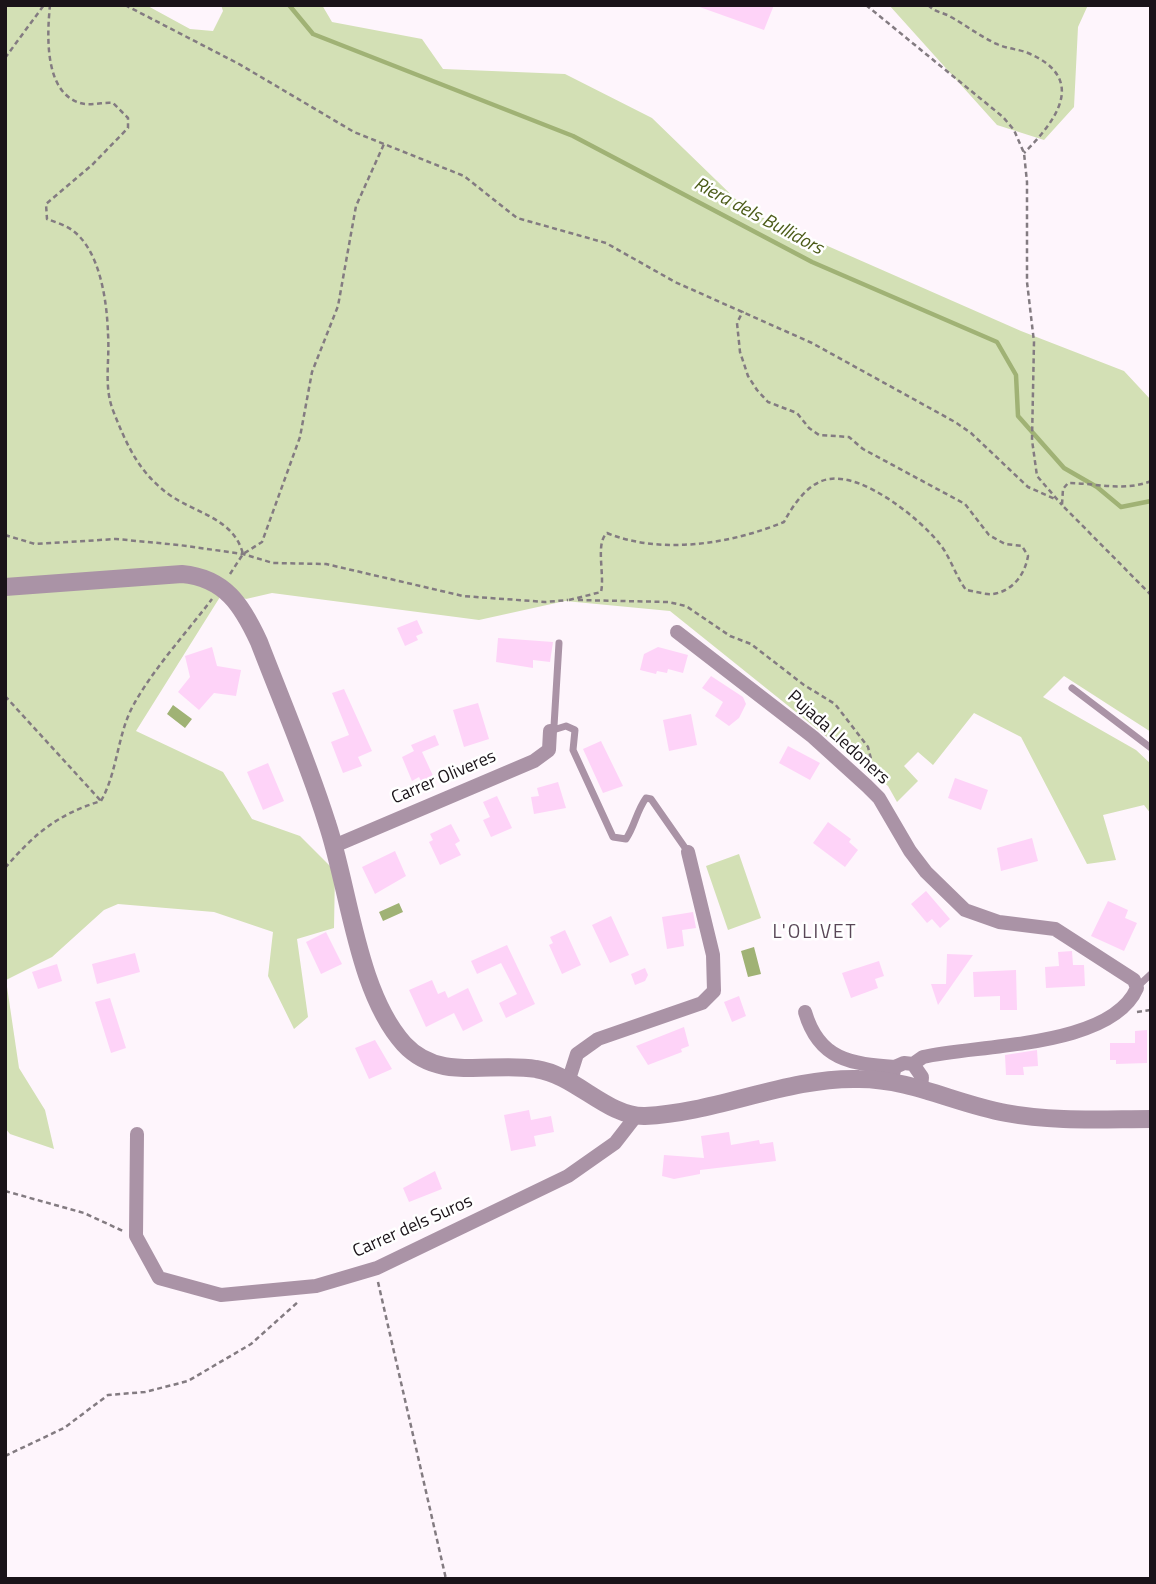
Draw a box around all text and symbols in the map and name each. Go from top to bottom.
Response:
water label: Riera dels Bullidors [689,173,827,261]
street label: Pujada Lledoners [782,686,894,790]
street label: Carrer Oliveres [388,746,500,810]
district label: L'OLIVET [773,922,857,944]
street label: Carrer dels Suros [350,1191,476,1263]

